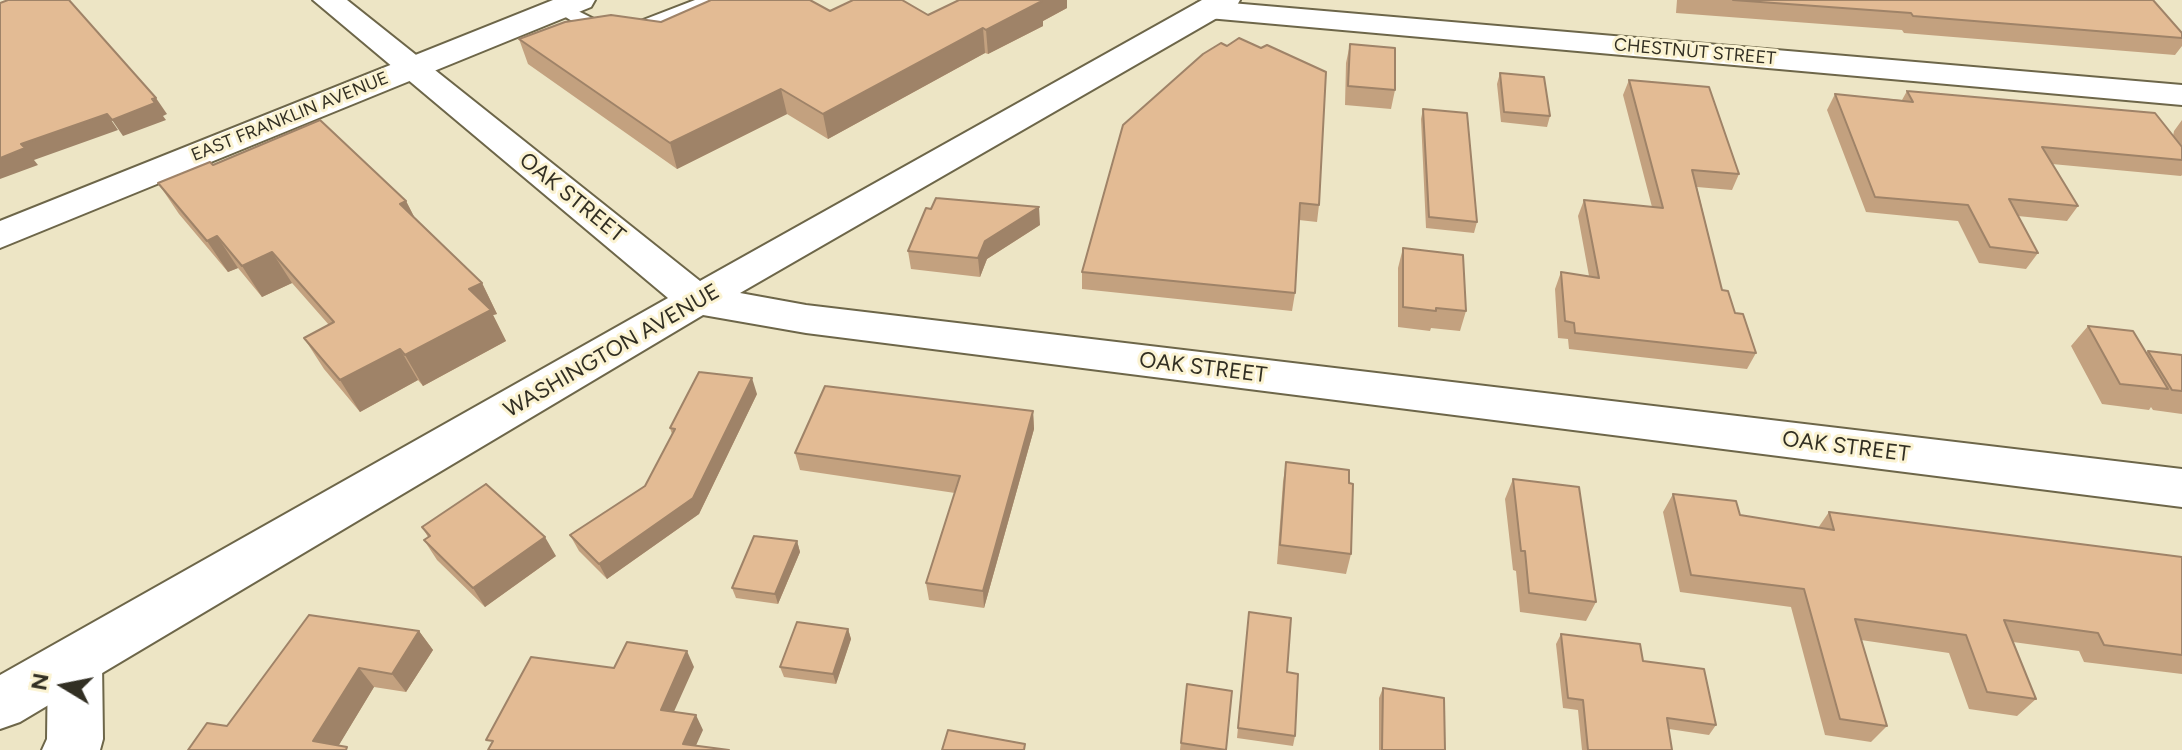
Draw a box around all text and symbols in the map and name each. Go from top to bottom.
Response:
street label: CHESTNUT STREET [1613,34,1777,70]
street label: EAST FRANKLIN AVENUE [188,67,392,167]
street label: OAK STREET [514,147,630,249]
street label: WASHINGTON AVENUE [500,278,724,424]
street label: OAK STREET [1138,347,1268,389]
street label: OAK STREET [1781,426,1911,468]
north arrow [24,646,104,726]
text: N [25,671,55,692]

